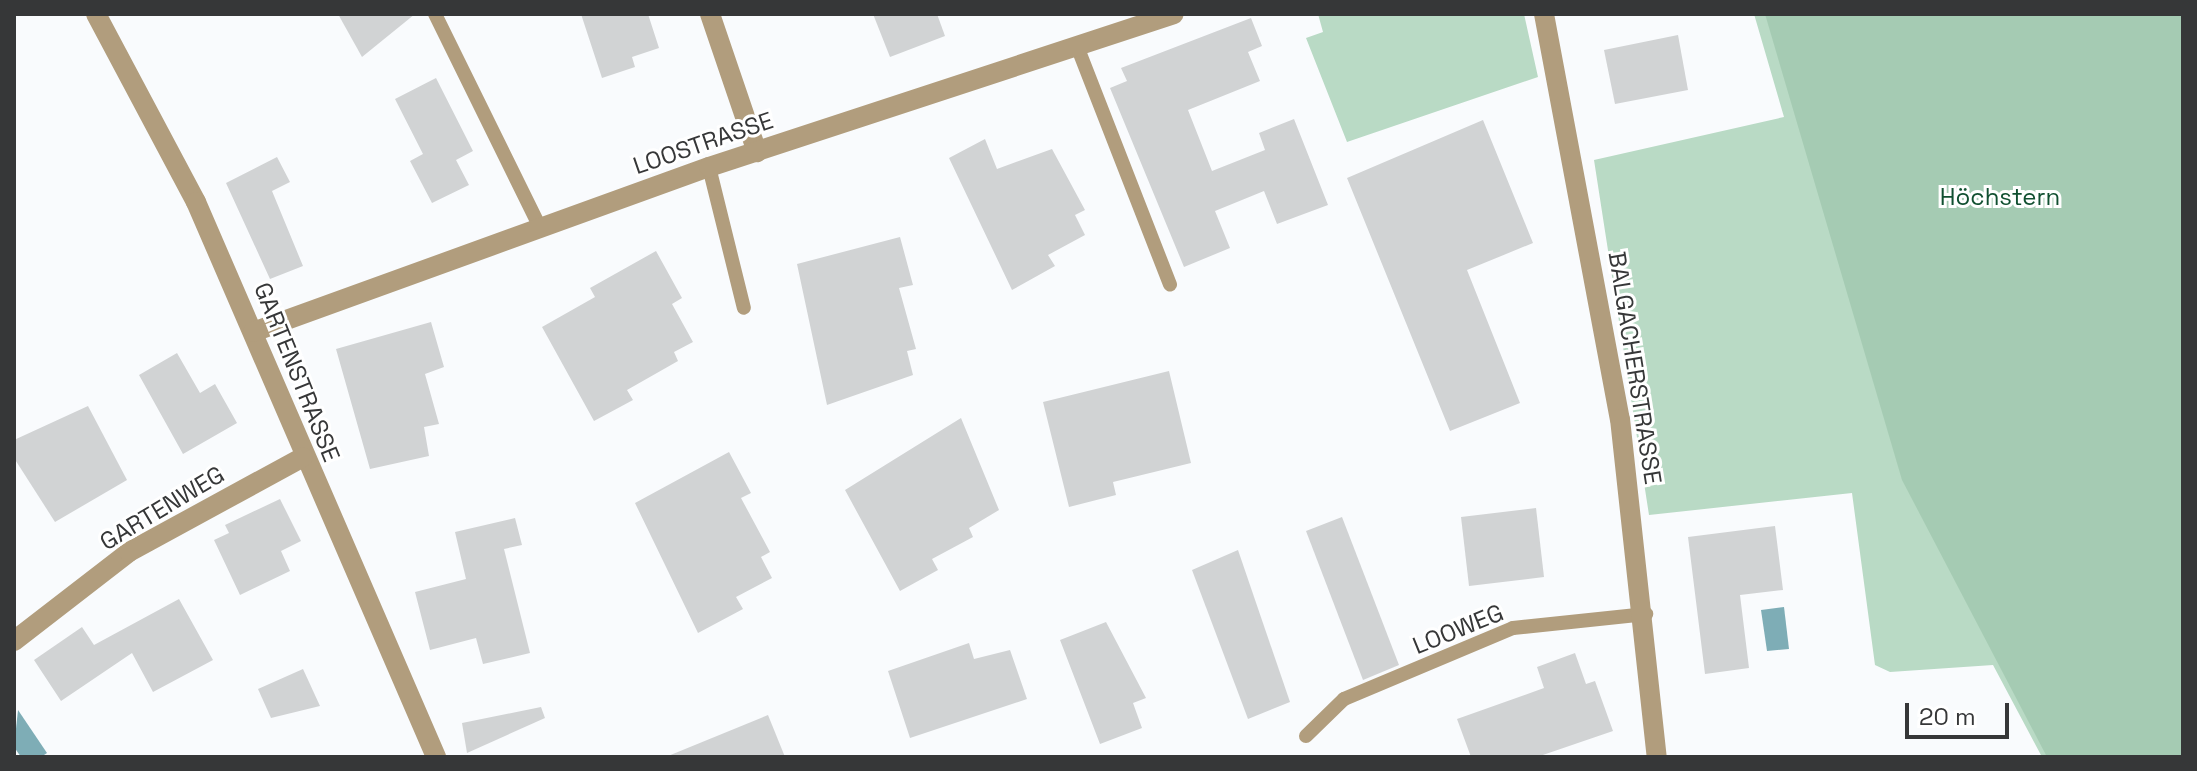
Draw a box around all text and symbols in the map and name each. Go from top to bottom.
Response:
street label: LOOSTRASSE [629,106,777,180]
park label: Höchstern [1940,183,2060,211]
street label: BALGACHERSTRASSE [1602,250,1668,486]
street label: GARTENSTRASSE [248,278,346,466]
street label: GARTENWEG [95,460,229,556]
street label: LOOWEG [1409,598,1507,660]
scale bar [1909,687,2013,737]
text: 20 m [1919,701,1976,732]

